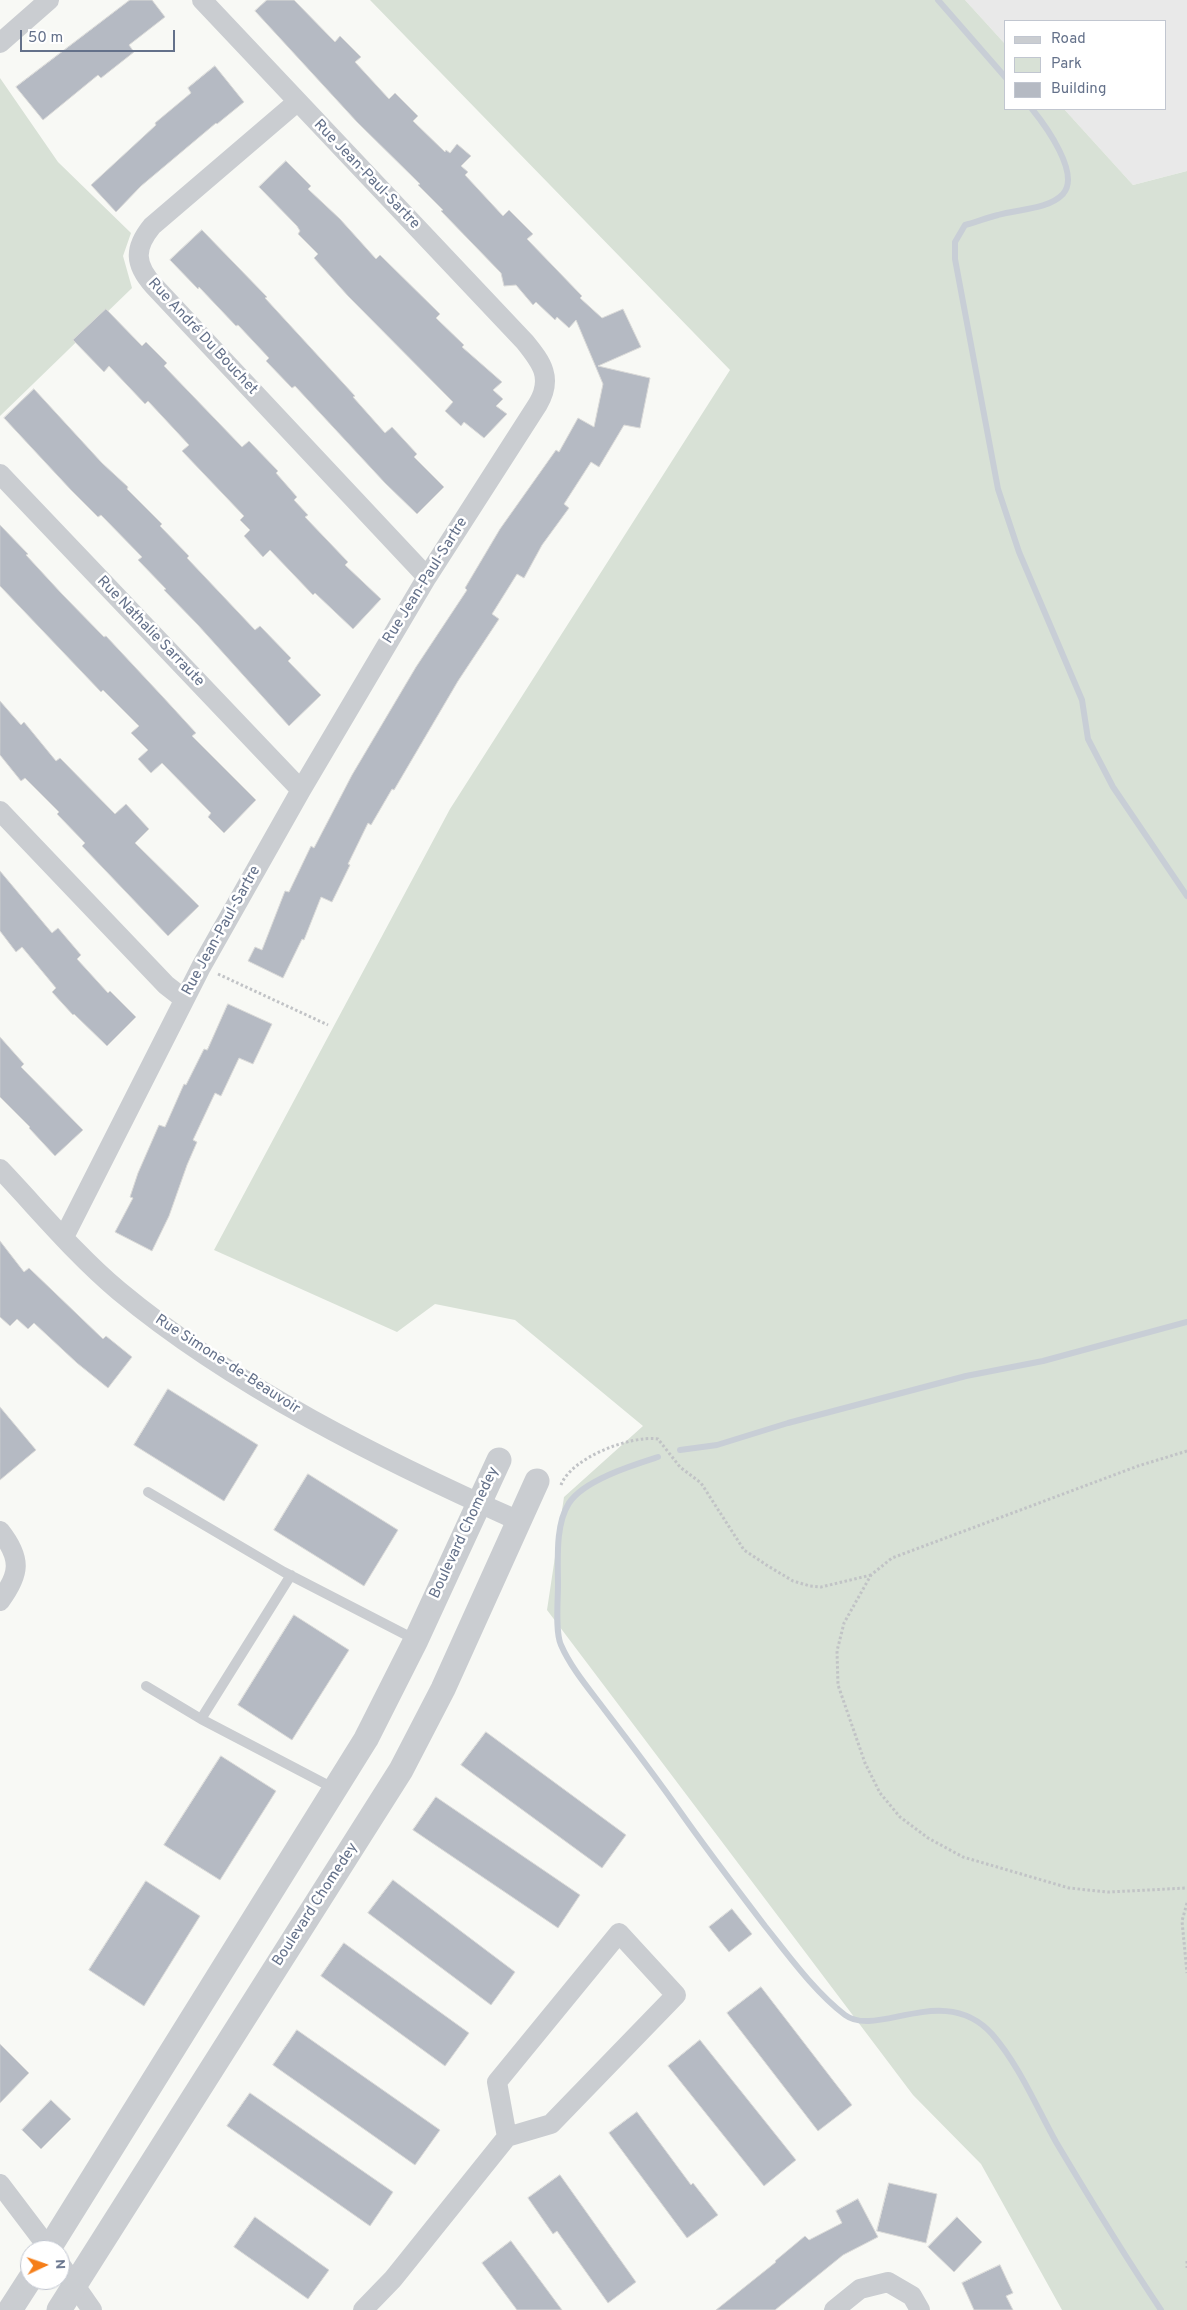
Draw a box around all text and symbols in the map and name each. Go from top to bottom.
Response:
scale bar [22,20,178,52]
legend [1004,20,1167,110]
text: 50 m [28,29,63,48]
text: Road [1051,30,1086,49]
text: Park [1051,55,1082,74]
text: Building [1051,80,1106,99]
street label: Rue Jean-Paul-Sartre [309,117,423,233]
street label: Rue André Du Bouchet [143,275,261,399]
street label: Rue Jean-Paul-Sartre [380,515,472,647]
street label: Rue Nathalie Sarraute [92,573,208,691]
street label: Rue Jean-Paul-Sartre [179,863,265,999]
street label: Rue Simone-de-Beauvoir [151,1311,303,1419]
street label: Boulevard Chomedey [427,1464,503,1602]
street label: Boulevard Chomedey [269,1840,363,1970]
north arrow [20,2240,70,2290]
text: N [51,2259,68,2270]

